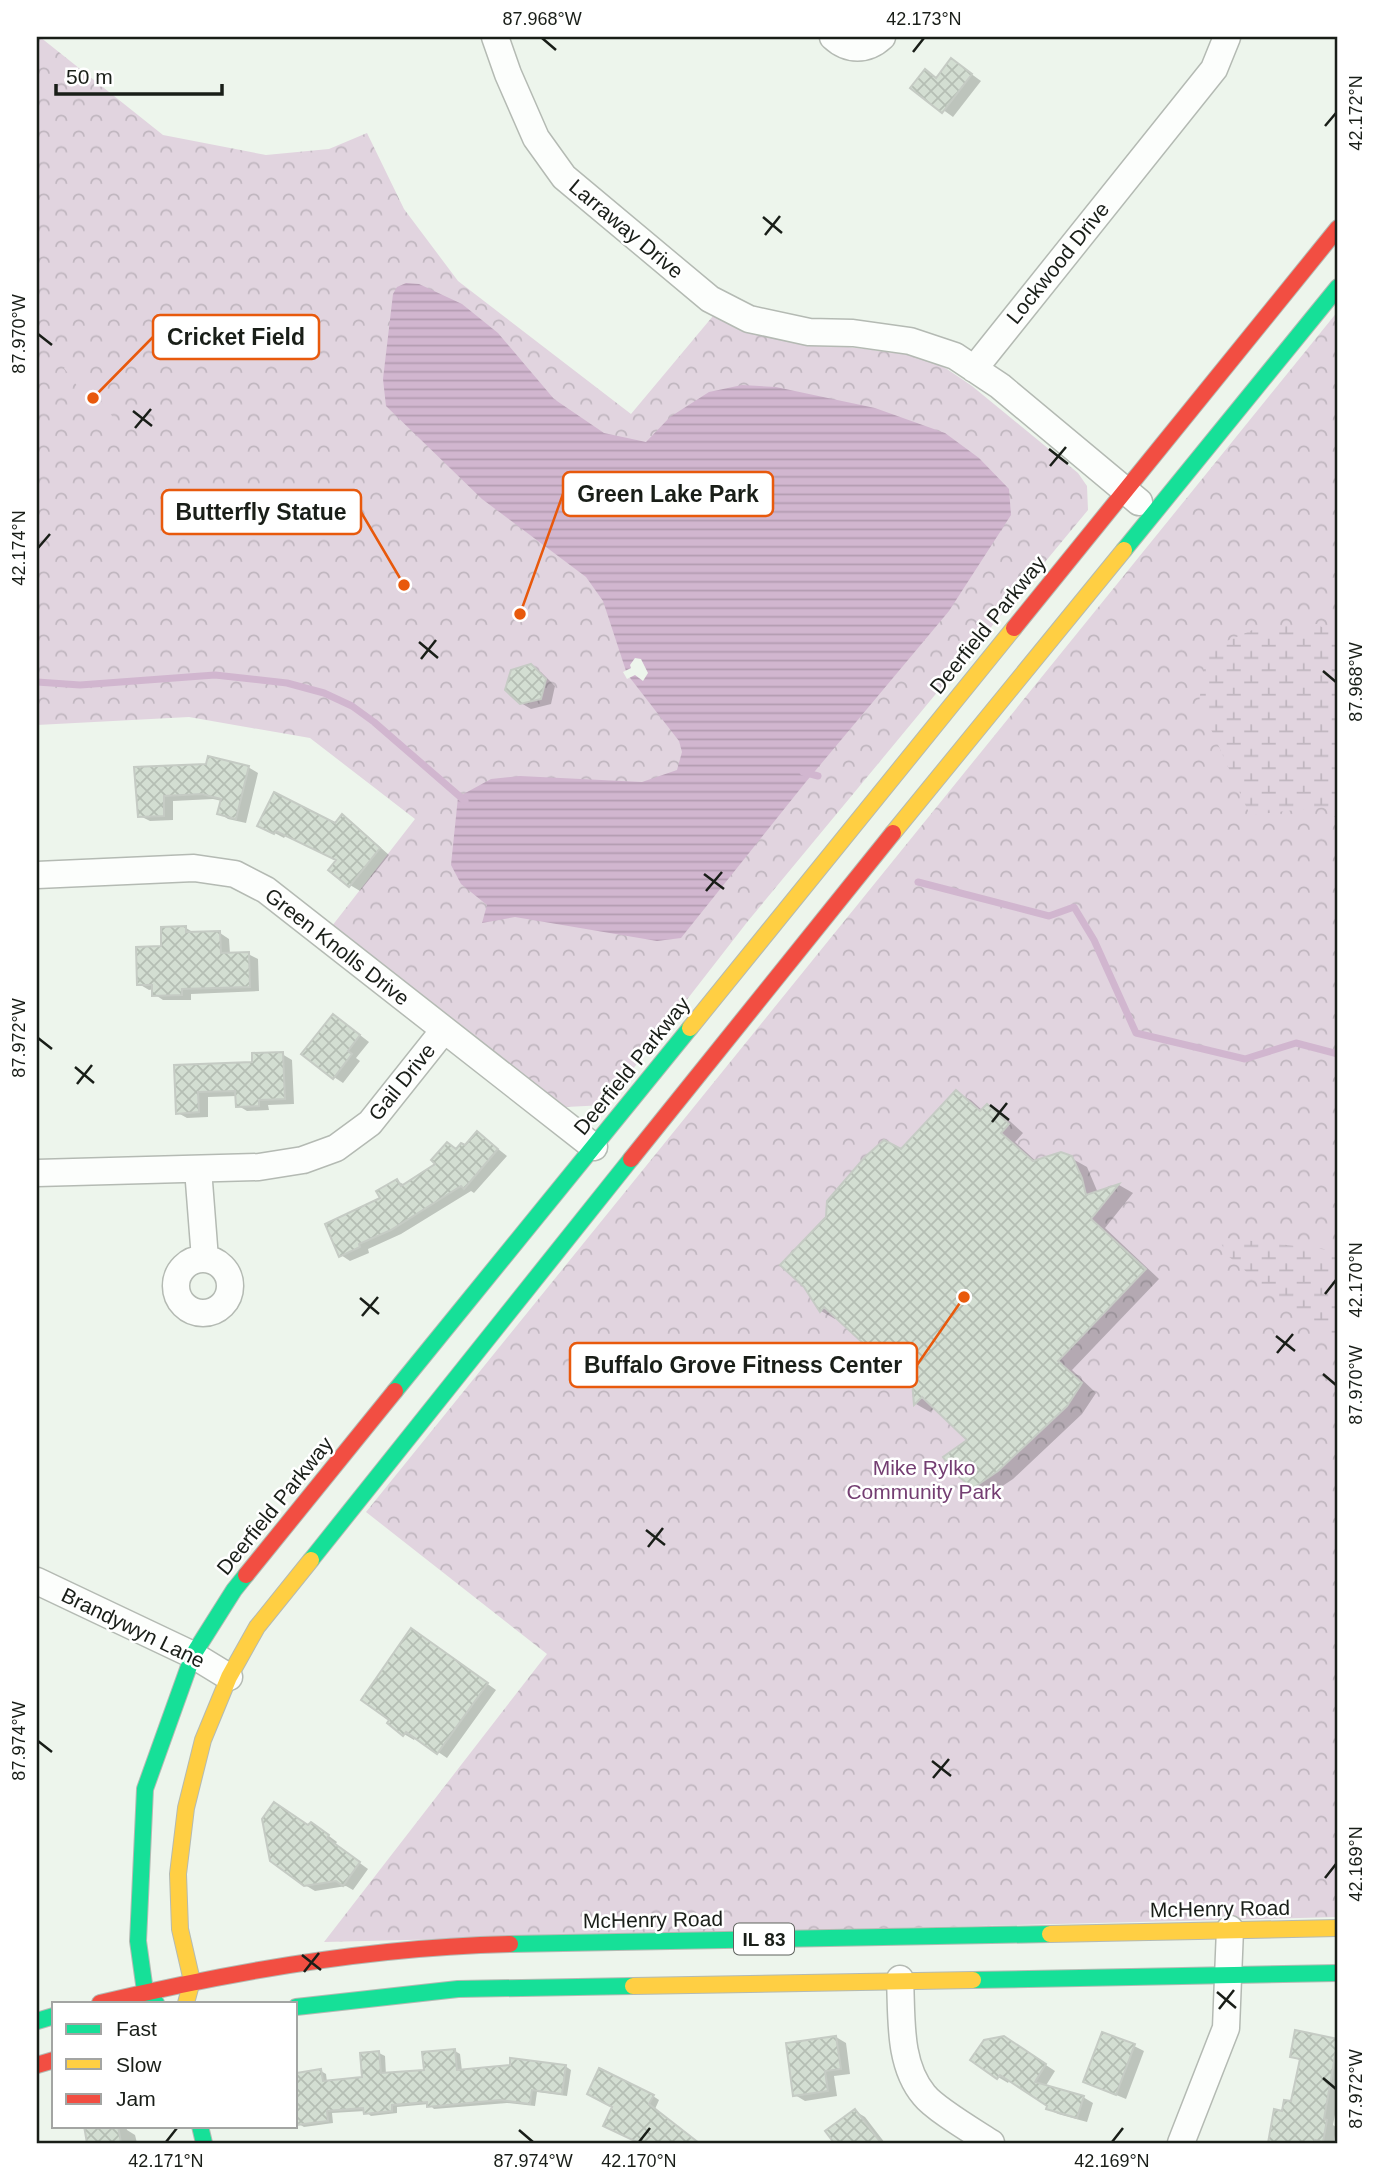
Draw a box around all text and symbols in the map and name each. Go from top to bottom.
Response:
text: 87.968°W [502,9,582,29]
text: 42.173°N [886,9,962,29]
scale bar [56,52,222,96]
text: 50 m [66,65,113,88]
text: 42.172°N [1346,75,1366,151]
street label: Larraway Drive [565,174,688,283]
street label: Lockwood Drive [1002,197,1114,328]
text: 87.970°W [9,294,29,374]
callout: Cricket Field [153,315,319,359]
text: Cricket Field [167,324,305,350]
callout: Green Lake Park [563,472,773,516]
text: Green Lake Park [577,481,759,507]
callout: Butterfly Statue [162,490,361,534]
text: Butterfly Statue [175,499,347,525]
text: 42.174°N [9,510,29,586]
street label: Deerfield Parkway [925,551,1050,698]
text: 87.968°W [1346,642,1366,722]
street label: Green Knolls Drive [261,883,414,1010]
street label: Deerfield Parkway [569,992,694,1139]
text: 87.972°W [9,998,29,1078]
street label: Gail Drive [364,1039,440,1125]
text: 42.170°N [1346,1242,1366,1318]
callout: Buffalo Grove Fitness Center [570,1343,917,1387]
text: 87.970°W [1346,1345,1366,1425]
text: Buffalo Grove Fitness Center [584,1352,902,1378]
street label: Deerfield Parkway [212,1432,337,1579]
park label: Mike Rylko Community Park [846,1456,1002,1503]
street label: Brandywyn Lane [58,1583,209,1672]
text: 87.974°W [9,1701,29,1781]
text: 42.169°N [1346,1826,1366,1902]
street label: McHenry Road [1150,1896,1290,1921]
street label: McHenry Road [583,1907,723,1932]
road number: IL 83 [734,1924,794,1954]
legend [52,2002,298,2128]
text: Fast [116,2017,157,2040]
text: 87.972°W [1346,2049,1366,2129]
text: Slow [116,2053,162,2076]
text: Jam [116,2087,156,2110]
text: 42.171°N [128,2151,204,2171]
text: 87.974°W [493,2151,573,2171]
text: 42.170°N [601,2151,677,2171]
text: 42.169°N [1074,2151,1150,2171]

